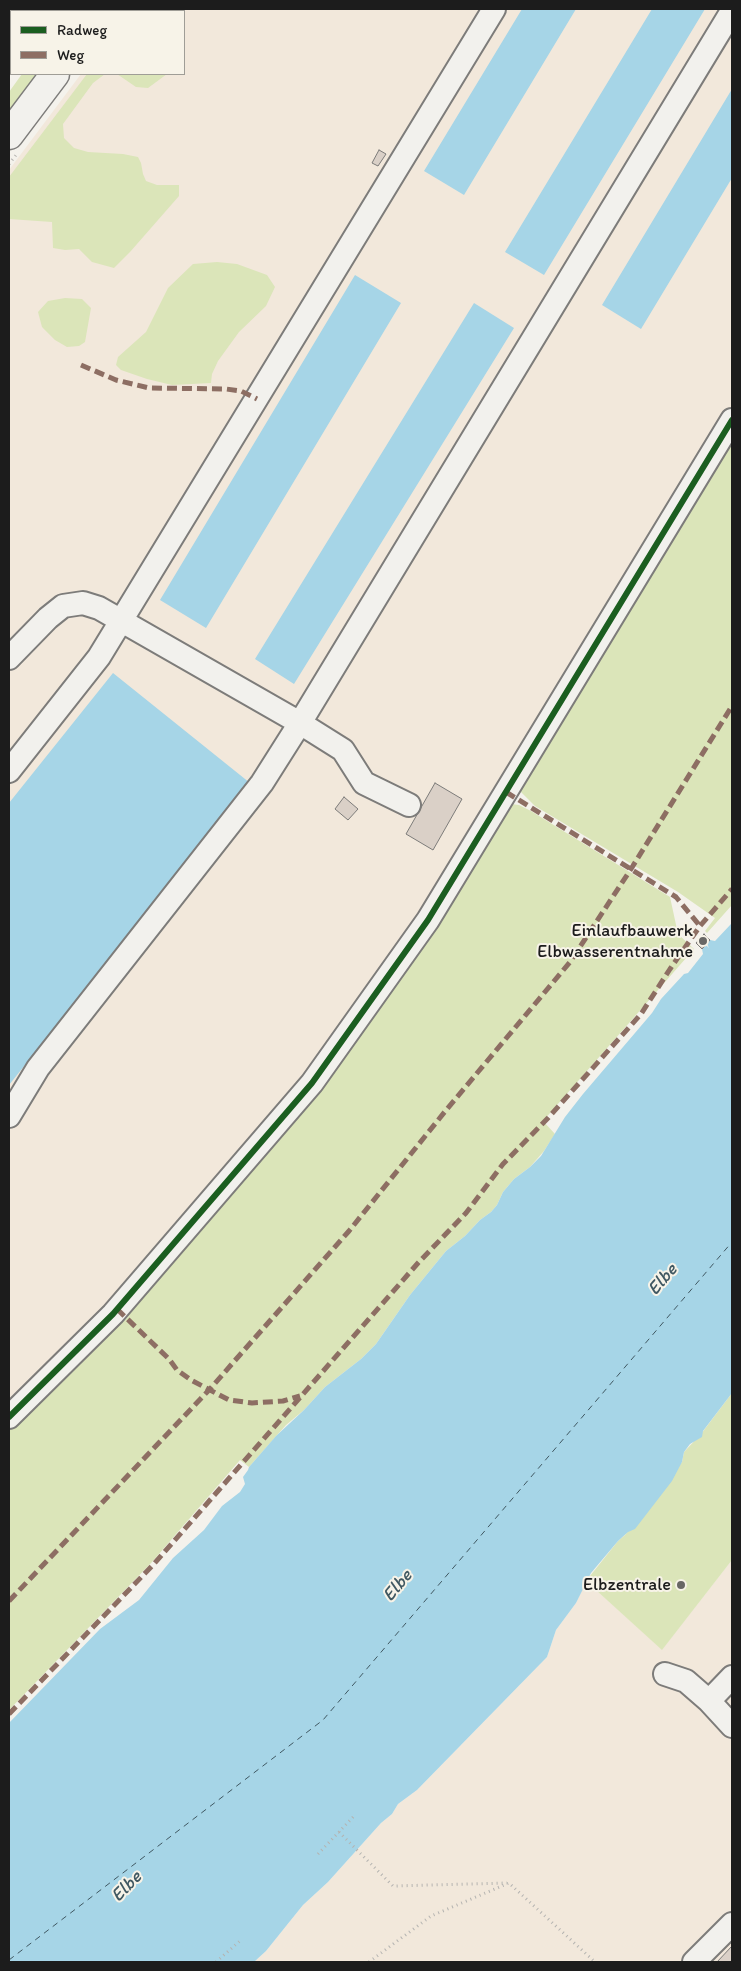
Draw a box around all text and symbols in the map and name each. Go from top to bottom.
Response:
legend [10,10,185,75]
text: Radweg [57,21,107,39]
text: Weg [57,46,84,64]
place label: Einlaufbauwerk Elbwasserentnahme [537,920,693,962]
marker: Einlaufbauwerk Elbwasserentnahme [697,935,709,947]
water label: Elbe [643,1259,683,1301]
water label: Elbe [378,1565,418,1607]
place label: Elbzentrale [583,1574,671,1596]
marker: Elbzentrale [675,1579,687,1591]
water label: Elbe [107,1867,147,1907]

